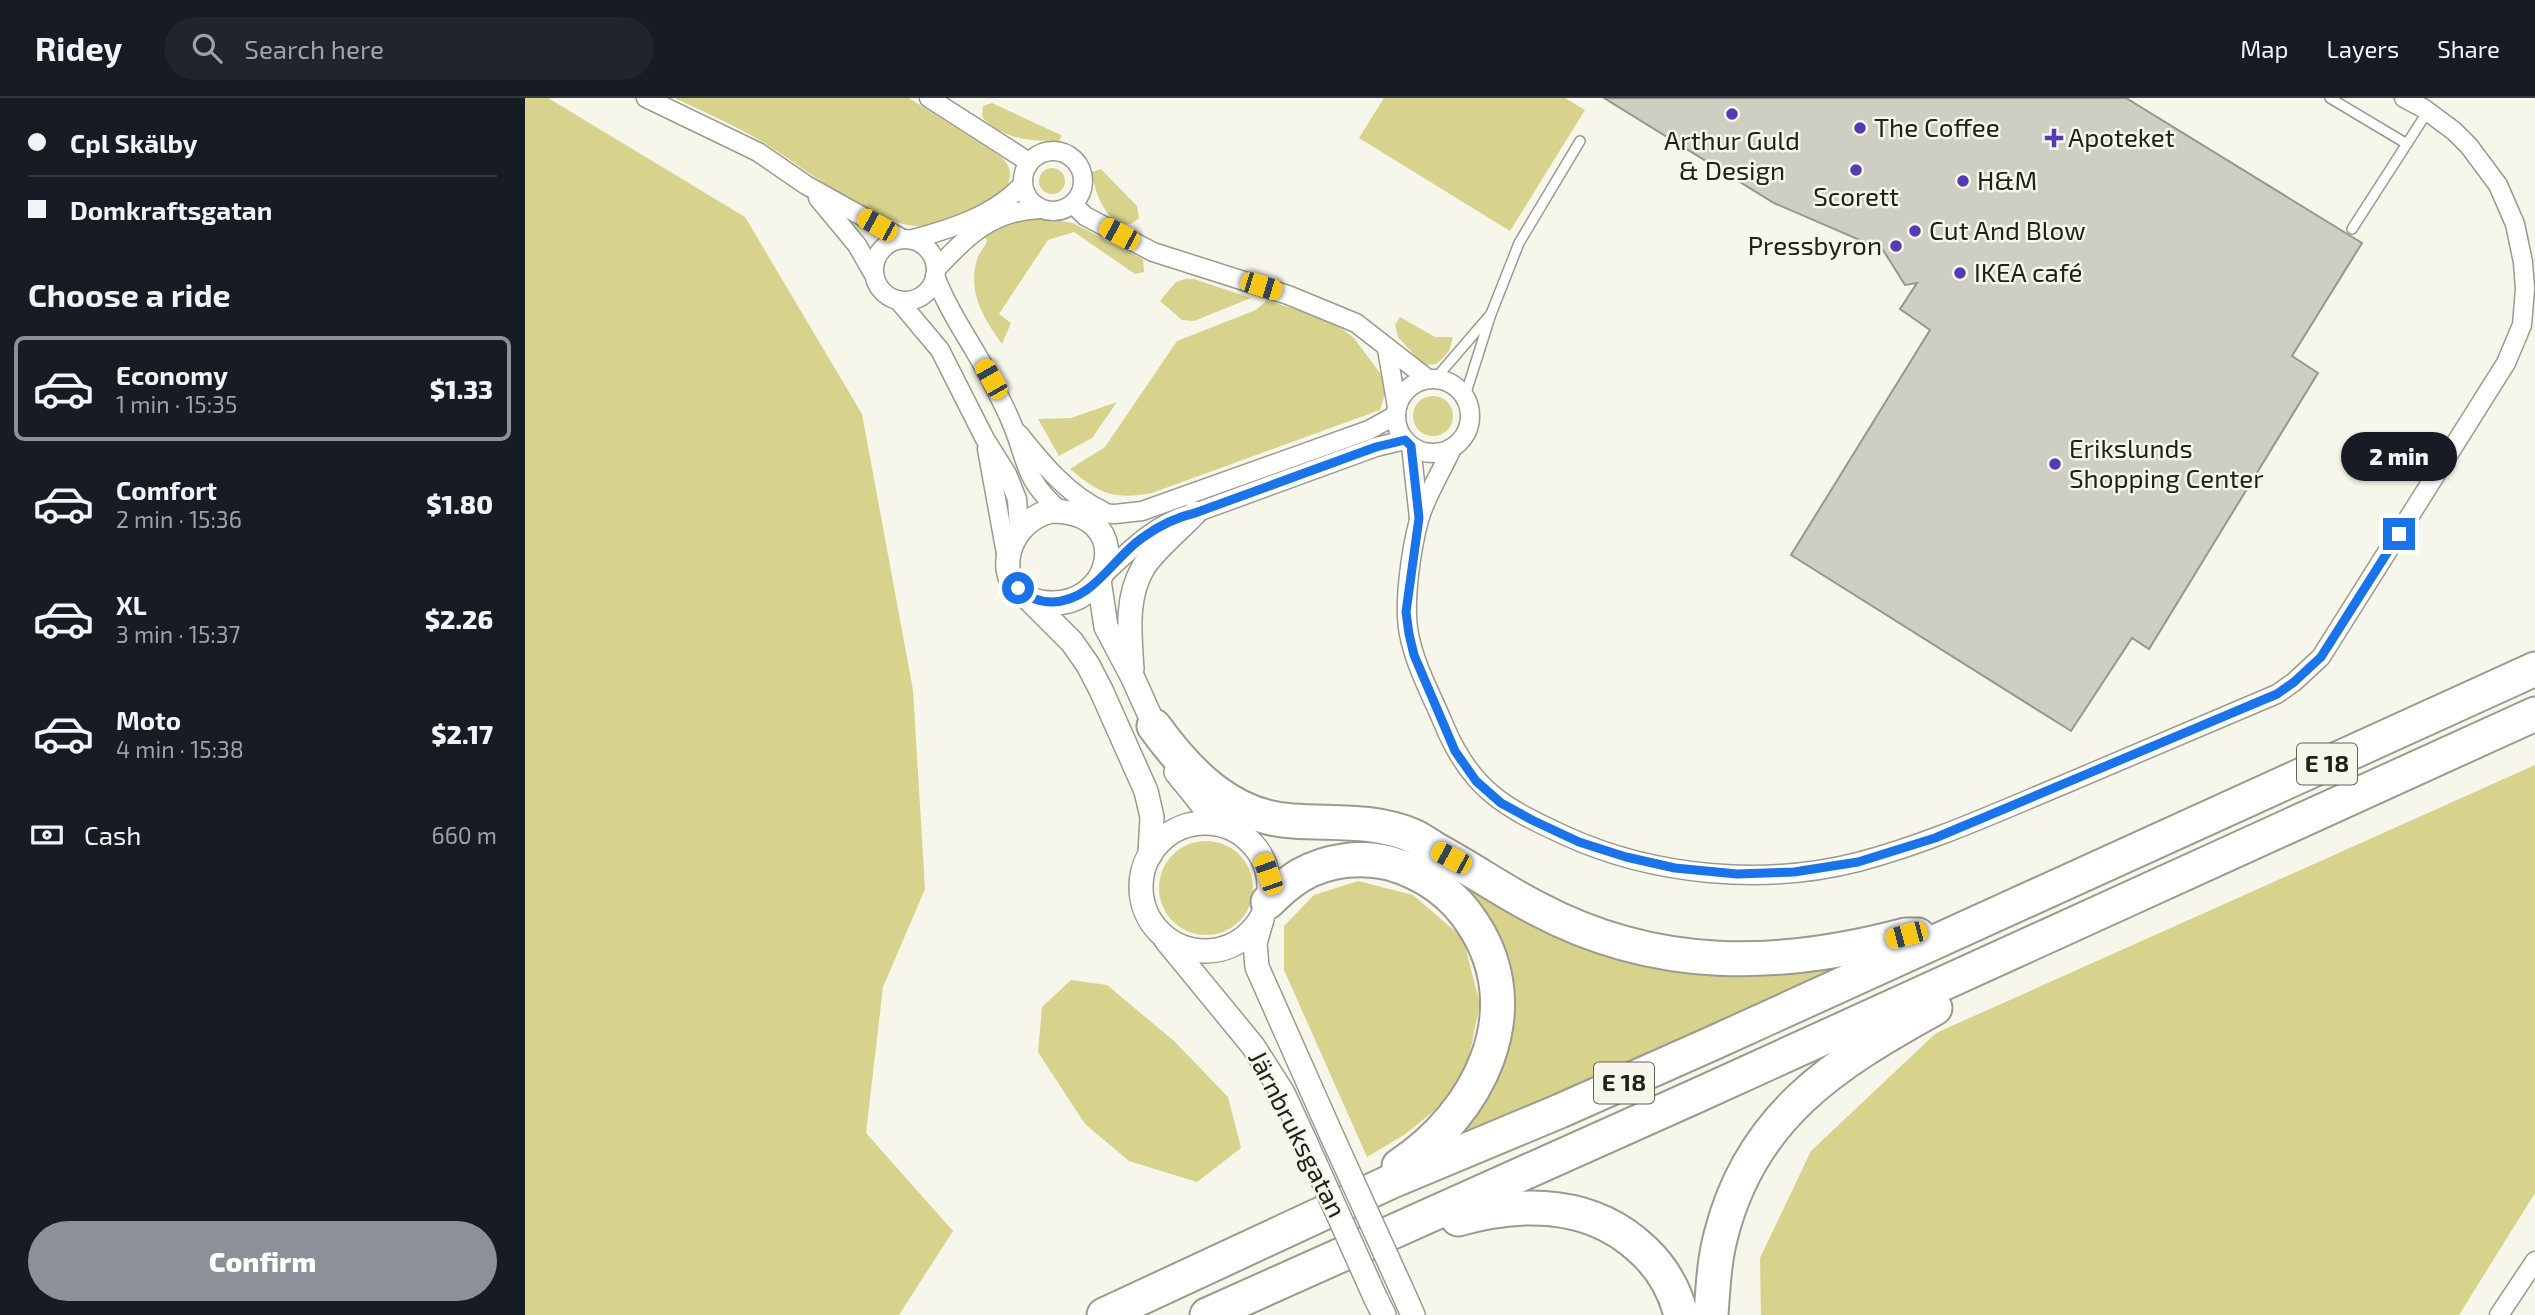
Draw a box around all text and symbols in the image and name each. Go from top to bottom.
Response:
search box [164,17,654,80]
text: Ridey [35,28,122,68]
icon: search [188,29,226,67]
text: Search here [244,33,384,64]
text: Map [2240,34,2288,63]
text: Layers [2326,34,2399,63]
text: Share [2437,34,2500,63]
marker: Arthur Guld & Design [1724,106,1740,122]
place label: The Coffee [1874,111,2000,142]
marker: The Coffee [1852,120,1868,136]
place label: Apoteket [2068,121,2175,152]
place label: Arthur Guld & Design [1664,124,1800,185]
text: Cpl Skälby [70,127,198,158]
marker: Apoteket [2046,130,2062,146]
marker: Scorett [1848,162,1864,178]
place label: H&M [1977,164,2037,195]
marker: H&M [1955,173,1971,189]
place label: Scorett [1813,180,1899,211]
text: Domkraftsgatan [70,194,272,225]
car [854,206,901,244]
place label: Cut And Blow [1929,214,2086,245]
car [1096,215,1143,253]
marker: Cut And Blow [1907,223,1923,239]
place label: Pressbyron [1748,229,1882,260]
marker: Pressbyron [1888,238,1904,254]
place label: IKEA café [1974,256,2083,287]
marker: IKEA café [1952,265,1968,281]
car [1238,270,1285,302]
text: Choose a ride [28,275,231,313]
car [972,356,1011,402]
icon: car [32,357,95,420]
text: Economy [116,359,228,390]
text: $1.33 [430,373,493,404]
text: 1 min · 15:35 [116,390,237,418]
place label: Erikslunds Shopping Center [2069,432,2264,493]
callout: 2 min [2341,432,2457,482]
text: 2 min [2369,442,2429,470]
marker: Erikslunds Shopping Center [2047,456,2063,472]
icon: car [32,472,95,535]
text: Comfort [116,474,217,505]
text: $1.80 [426,488,493,519]
text: 2 min · 15:36 [116,505,242,533]
route end [2383,518,2415,550]
route start [1002,572,1034,604]
icon: car [32,587,95,650]
text: XL [116,589,147,620]
text: $2.26 [425,603,493,634]
text: 3 min · 15:37 [116,620,240,648]
icon: car [32,702,95,765]
text: Moto [116,704,181,735]
text: $2.17 [431,718,493,749]
text: 4 min · 15:38 [116,735,244,763]
road number: E 18 [2297,744,2357,784]
icon: cash [28,816,66,854]
text: Cash [84,819,141,850]
text: 660 m [432,821,497,849]
car [1428,839,1475,877]
car [1252,851,1285,897]
car [1883,919,1930,951]
street label: Järnbruksgatan [1243,1045,1354,1222]
road number: E 18 [1594,1063,1654,1104]
button: Confirm [28,1221,497,1301]

